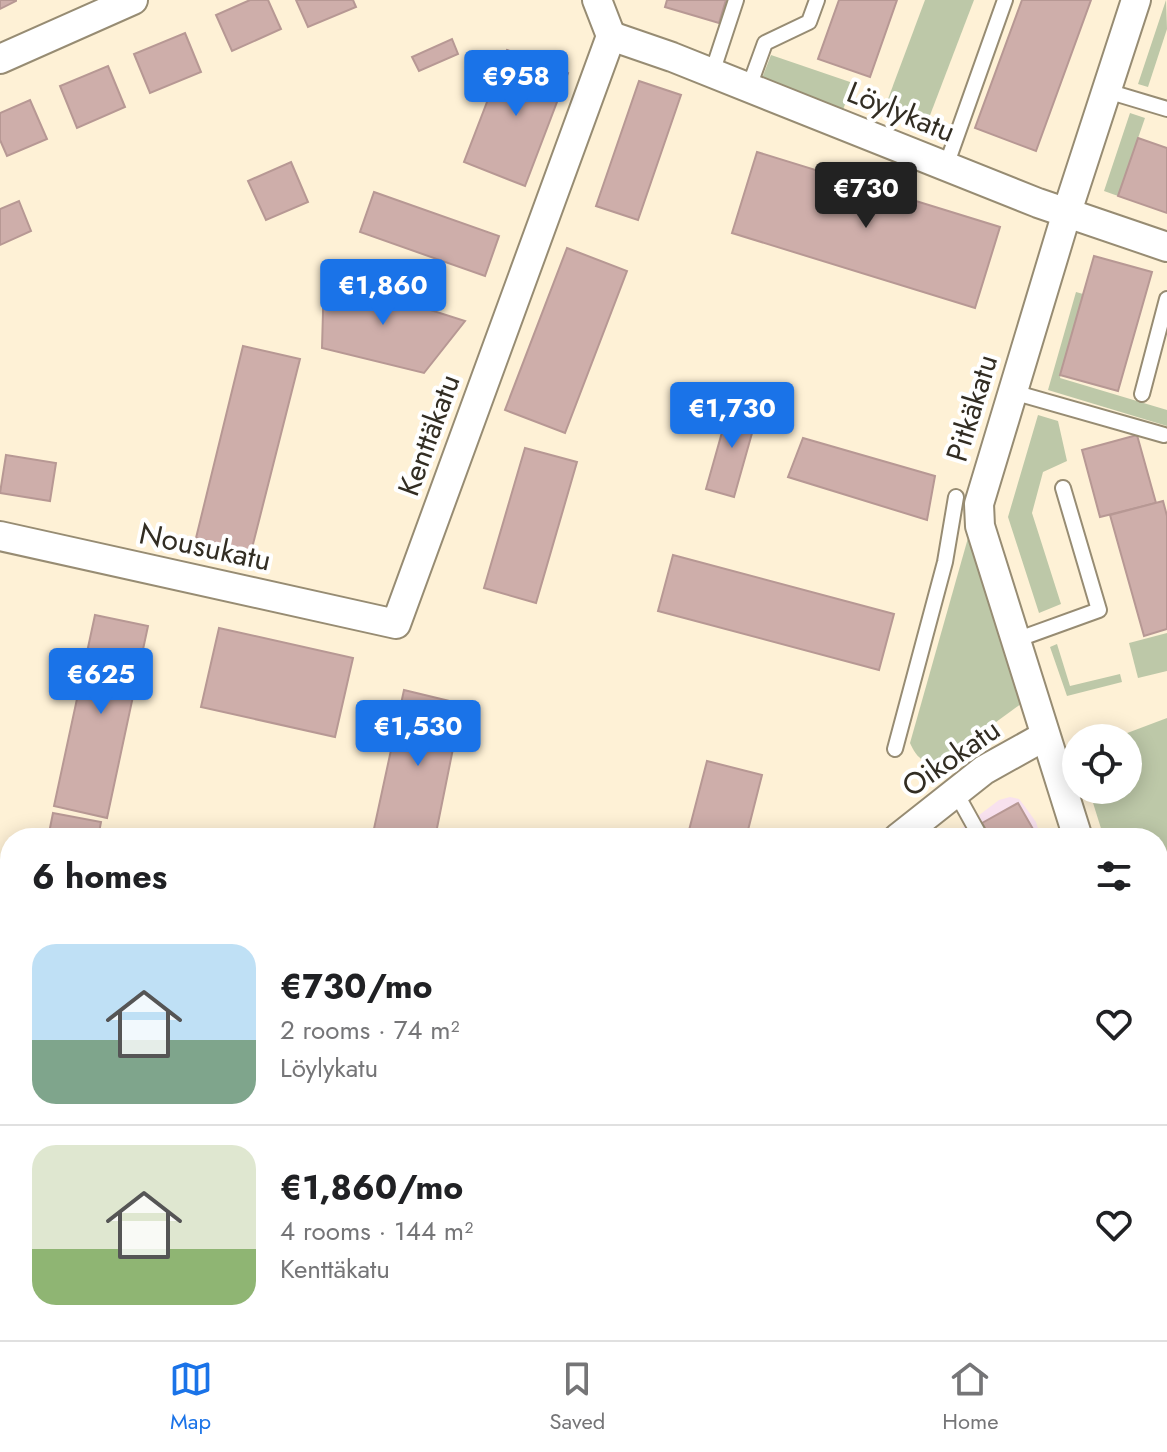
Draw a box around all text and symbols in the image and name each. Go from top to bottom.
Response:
pin: €958 [469,50,563,118]
text: €958 [482,57,550,95]
street label: Löylykatu [841,70,962,153]
pin: €730 [819,162,913,230]
text: €730 [833,169,899,207]
pin: €1,860 [318,259,448,327]
text: €1,860 [338,266,428,304]
street label: Pitkäkatu [935,349,1008,467]
street label: Kenttäkatu [387,368,470,502]
pin: €1,730 [667,382,797,450]
text: €1,730 [688,389,776,427]
street label: Nousukatu [135,512,275,581]
pin: €625 [54,648,148,716]
text: €625 [67,655,135,693]
pin: €1,530 [353,700,483,768]
text: €1,530 [374,707,462,745]
street label: Oikokatu [893,708,1009,807]
map controls [1062,724,1142,804]
button: locate [1062,724,1142,804]
text: 6 homes [32,852,167,901]
icon: filters [1092,854,1136,898]
text: €730/mo [280,962,433,1011]
icon: home [96,976,192,1072]
icon: heart [1092,1002,1136,1046]
text: 2 rooms · 74 m² [280,1011,460,1049]
text: Löylykatu [280,1049,378,1087]
text: €1,860/mo [280,1163,463,1212]
icon: home [96,1177,192,1273]
icon: heart [1092,1203,1136,1247]
text: 4 rooms · 144 m² [280,1212,473,1250]
text: Kenttäkatu [280,1250,390,1288]
tab: Map [169,1357,213,1437]
tab: Saved [550,1357,605,1437]
tab: Home [942,1357,998,1437]

